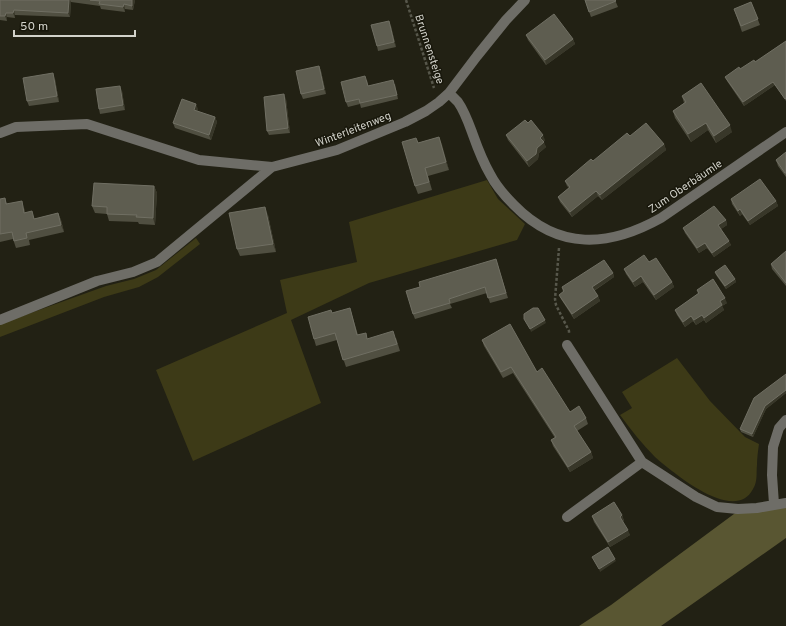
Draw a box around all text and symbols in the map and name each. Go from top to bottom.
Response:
scale bar [14,12,135,38]
street label: Brunnensteige [411,13,447,86]
text: 50 m [20,19,48,35]
street label: Winterleitenweg [313,109,393,151]
street label: Zum Oberbäumle [646,157,725,217]

